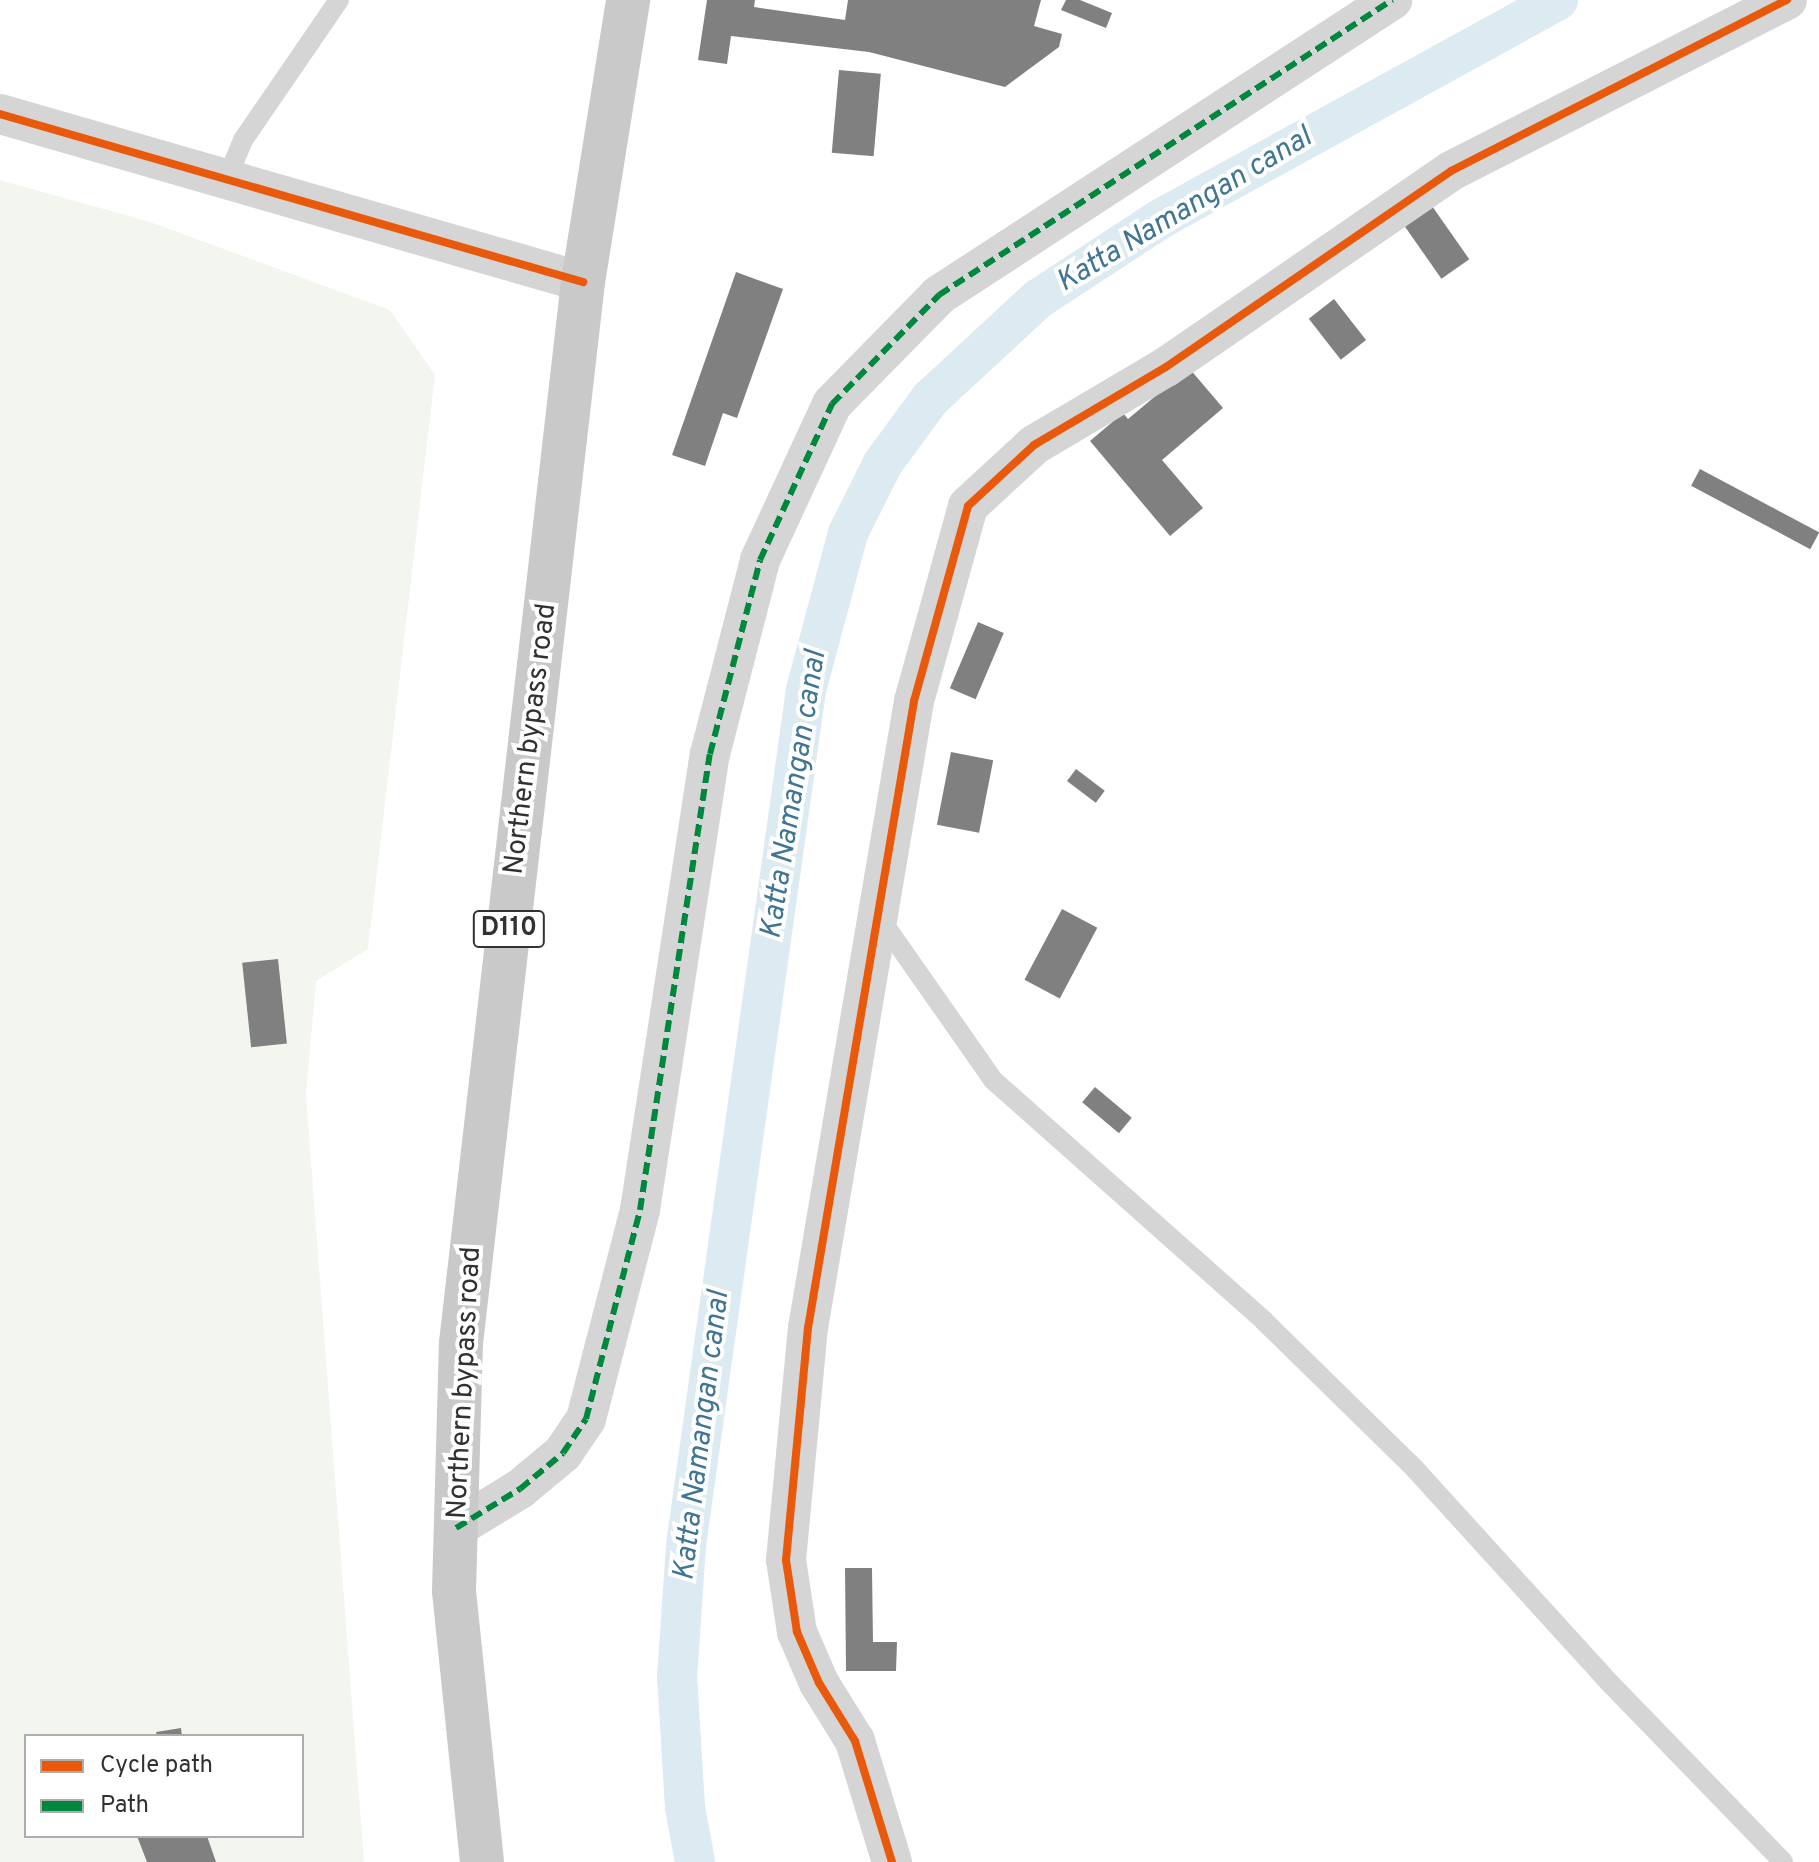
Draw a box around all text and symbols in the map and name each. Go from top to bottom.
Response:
water label: Katta Namangan canal [1051,121,1319,301]
street label: Northern bypass road [498,602,564,876]
water label: Katta Namangan canal [754,648,836,942]
road number: D110 [471,907,547,951]
street label: Northern bypass road [441,1246,489,1520]
water label: Katta Namangan canal [667,1289,739,1583]
legend [24,1734,304,1838]
text: Cycle path [100,1751,213,1781]
text: Path [100,1791,149,1821]

